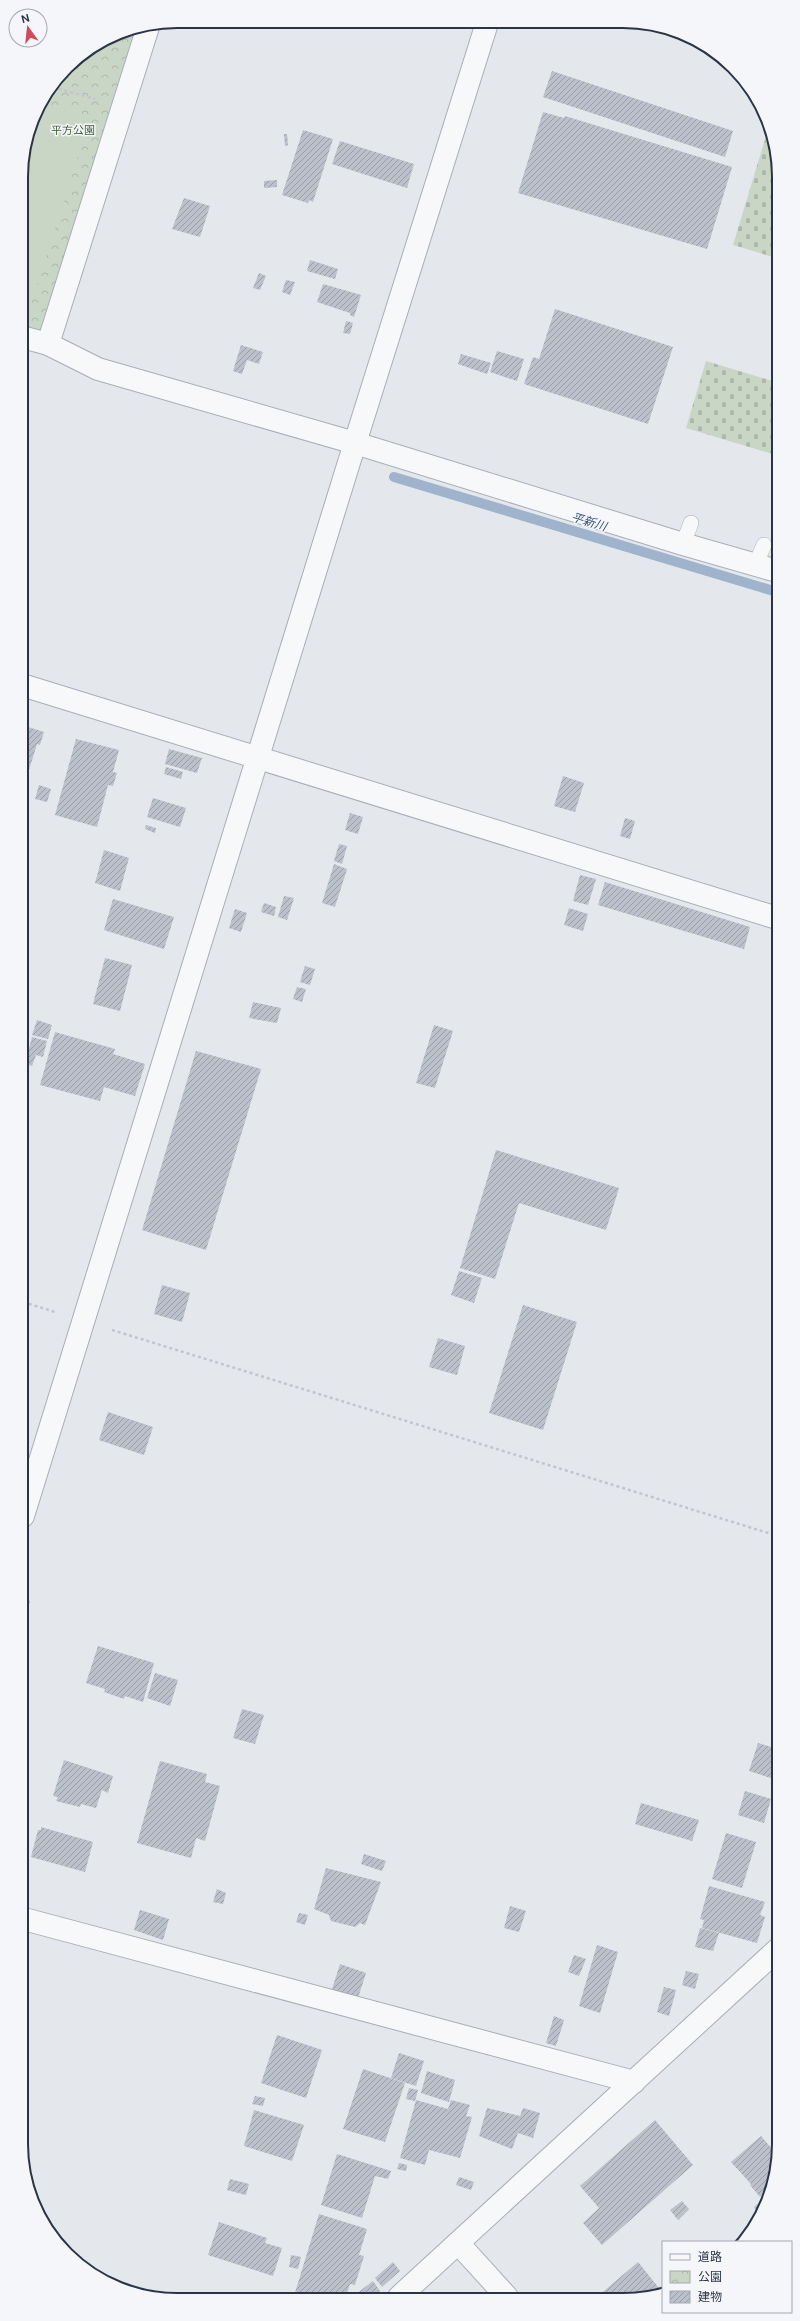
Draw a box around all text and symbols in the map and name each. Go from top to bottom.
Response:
north arrow [8,8,48,48]
text: N [20,11,31,26]
park label: 平方公園 [51,123,95,137]
water label: 平新川 [569,509,610,535]
legend [662,2241,792,2313]
text: 道路 [698,2249,722,2265]
text: 公園 [698,2269,722,2285]
text: 建物 [698,2289,722,2305]

